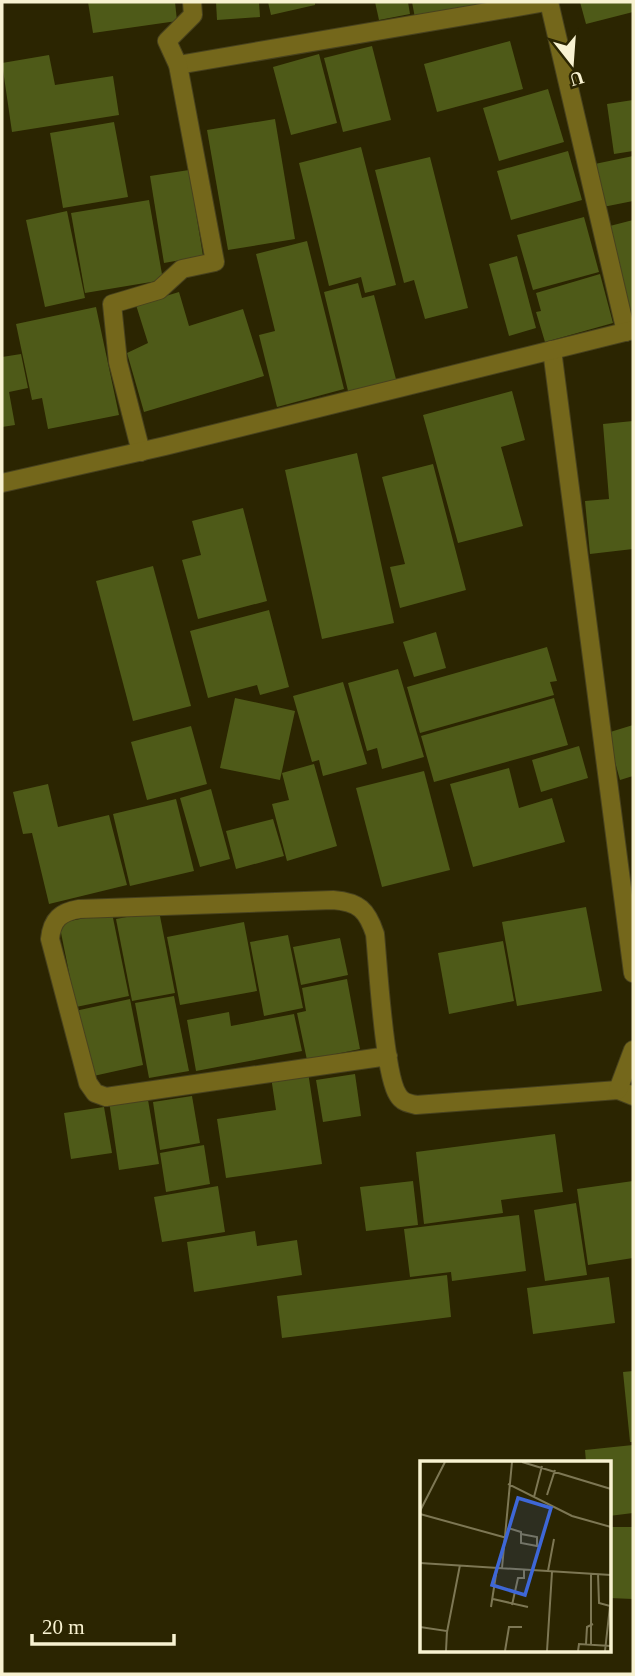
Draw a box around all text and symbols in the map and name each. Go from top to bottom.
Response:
north arrow [537,28,607,98]
text: U [567,67,586,91]
inset map [420,1461,610,1652]
scale bar [32,1602,173,1646]
text: 20 m [42,1615,85,1639]

